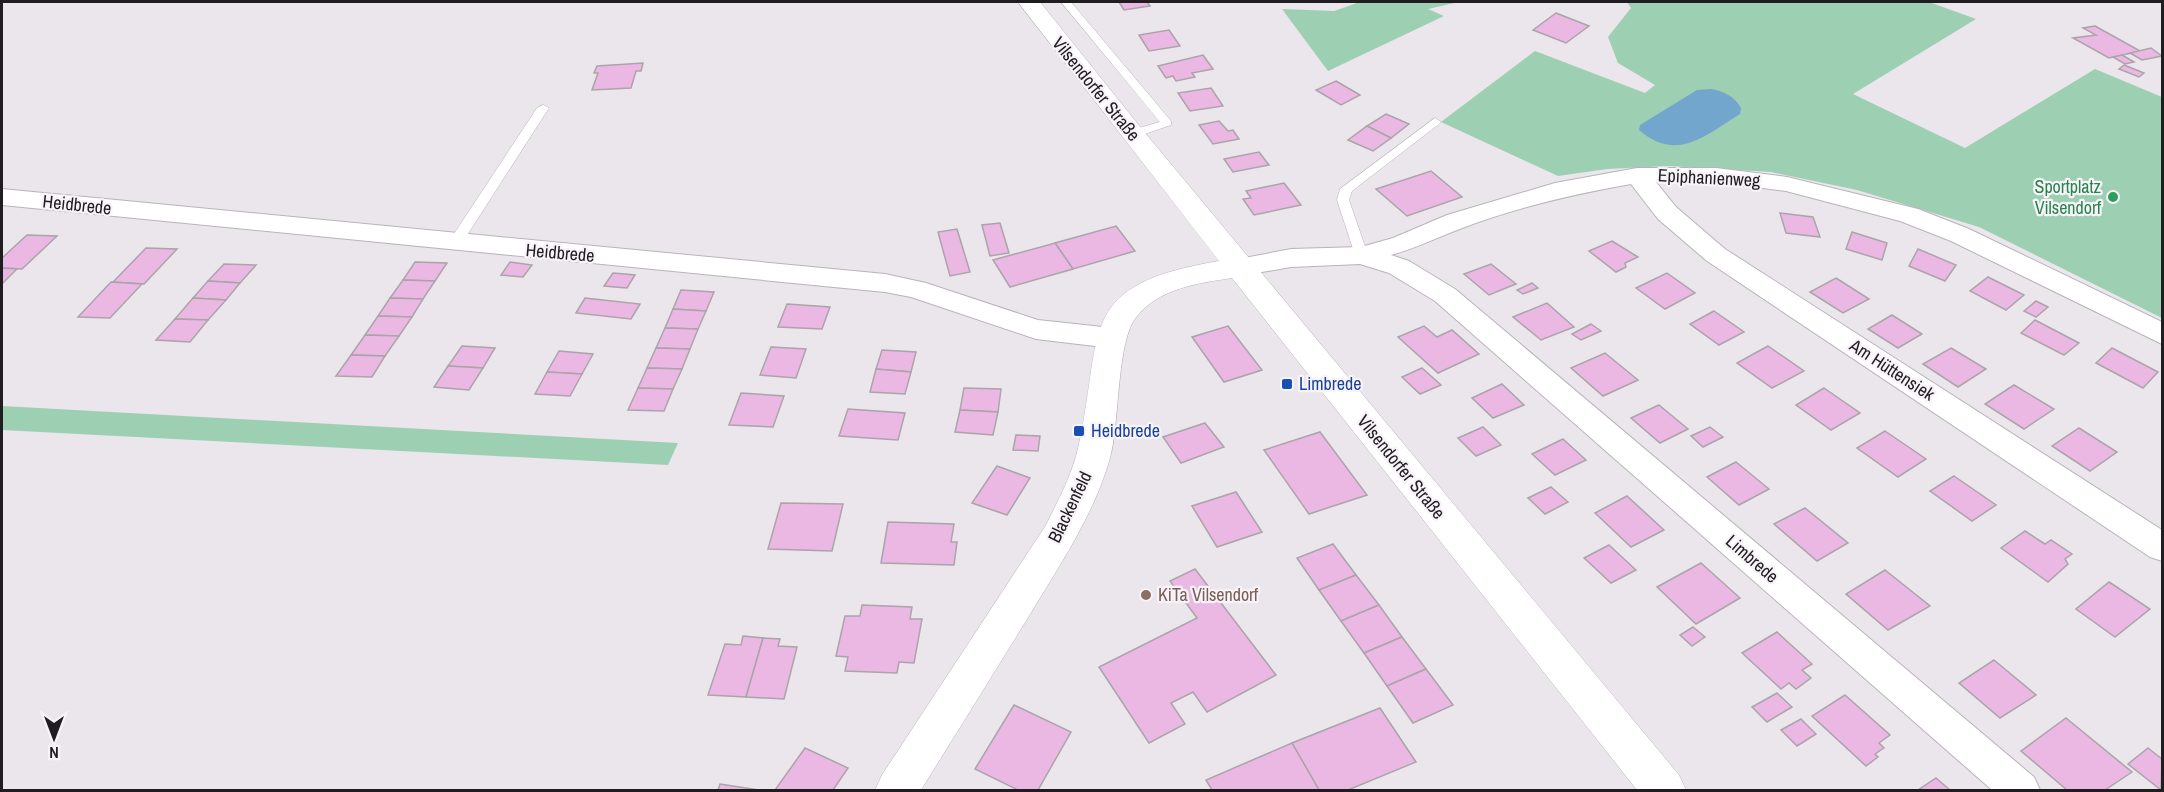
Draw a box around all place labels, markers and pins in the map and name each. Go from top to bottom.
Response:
place label: Sportplatz Vilsendorf [2035,174,2102,220]
marker: Sportplatz Vilsendorf [2106,190,2120,204]
place label: Limbrede [1299,371,1361,396]
marker: Limbrede [1280,377,1294,391]
place label: Heidbrede [1091,418,1160,443]
marker: Heidbrede [1072,424,1086,438]
place label: KiTa Vilsendorf [1158,582,1259,607]
marker: KiTa Vilsendorf [1139,588,1153,602]

